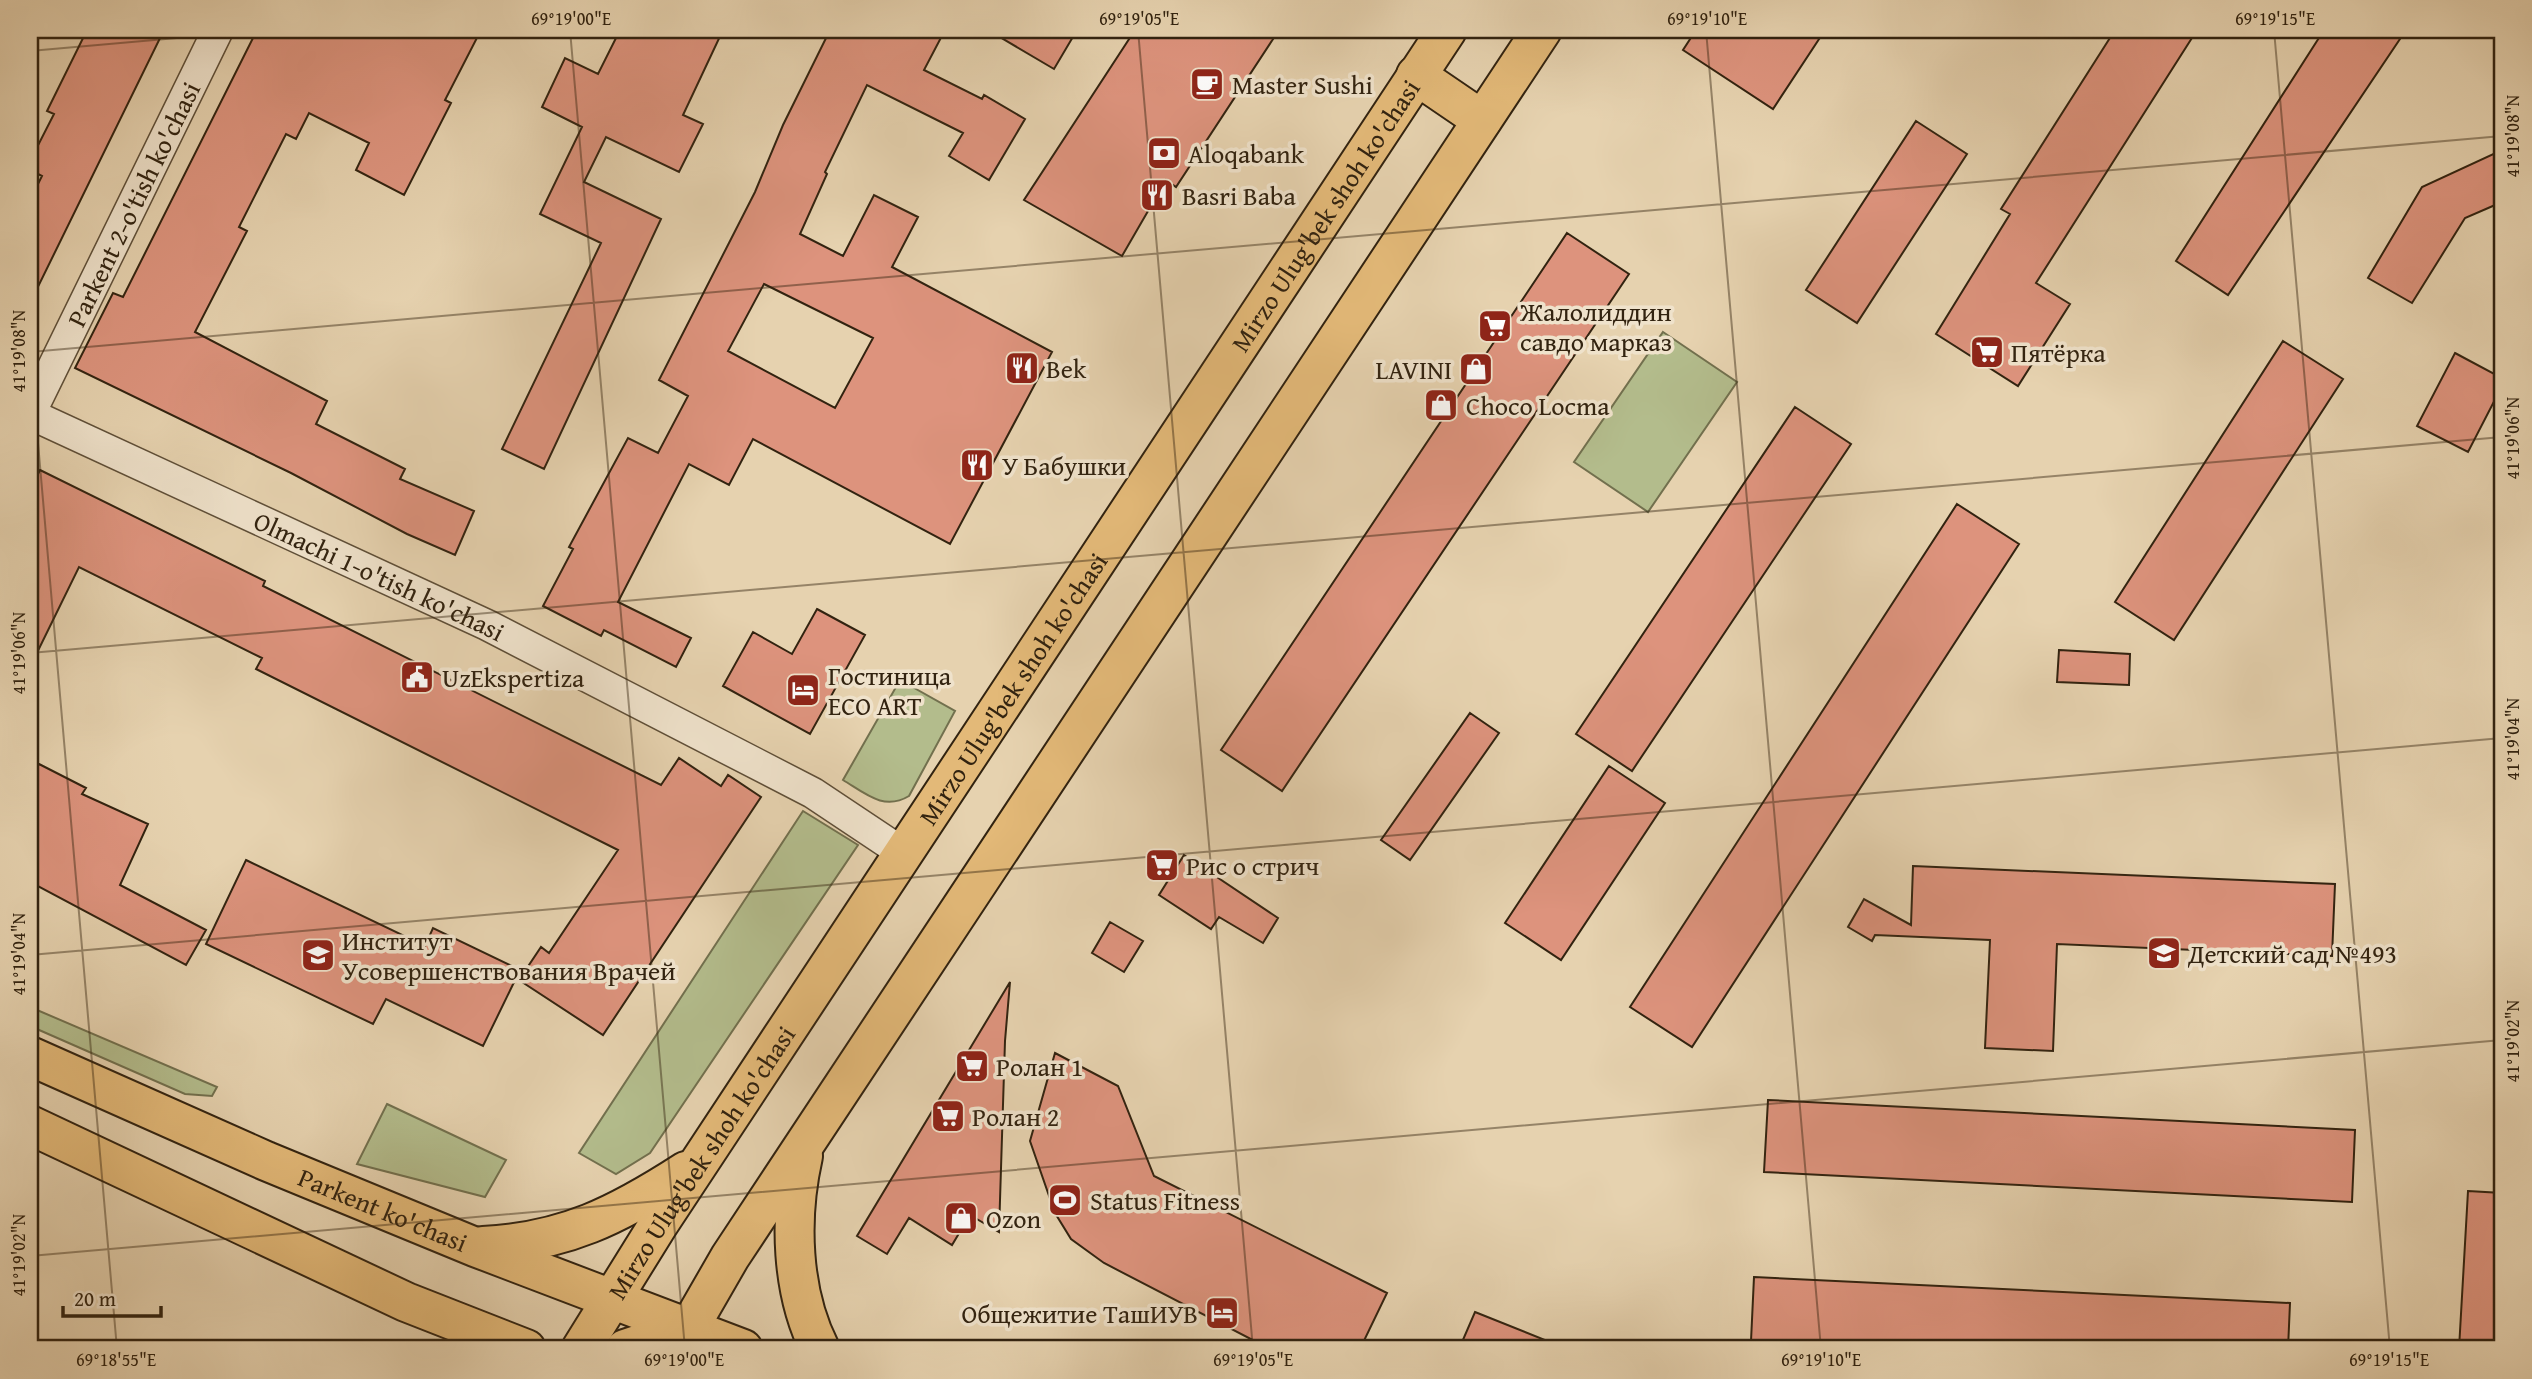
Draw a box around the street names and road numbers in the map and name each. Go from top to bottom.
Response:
street label: Mirzo Ulug'bek shoh ko'chasi [1220,71,1429,359]
street label: Parkent 2-o'tish ko'chasi [56,75,209,333]
street label: Olmachi 1-o'tish ko'chasi [248,501,512,651]
street label: Mirzo Ulug'bek shoh ko'chasi [908,544,1117,832]
street label: Mirzo Ulug'bek shoh ko'chasi [597,1018,804,1306]
street label: Parkent ko'chasi [293,1157,474,1261]

